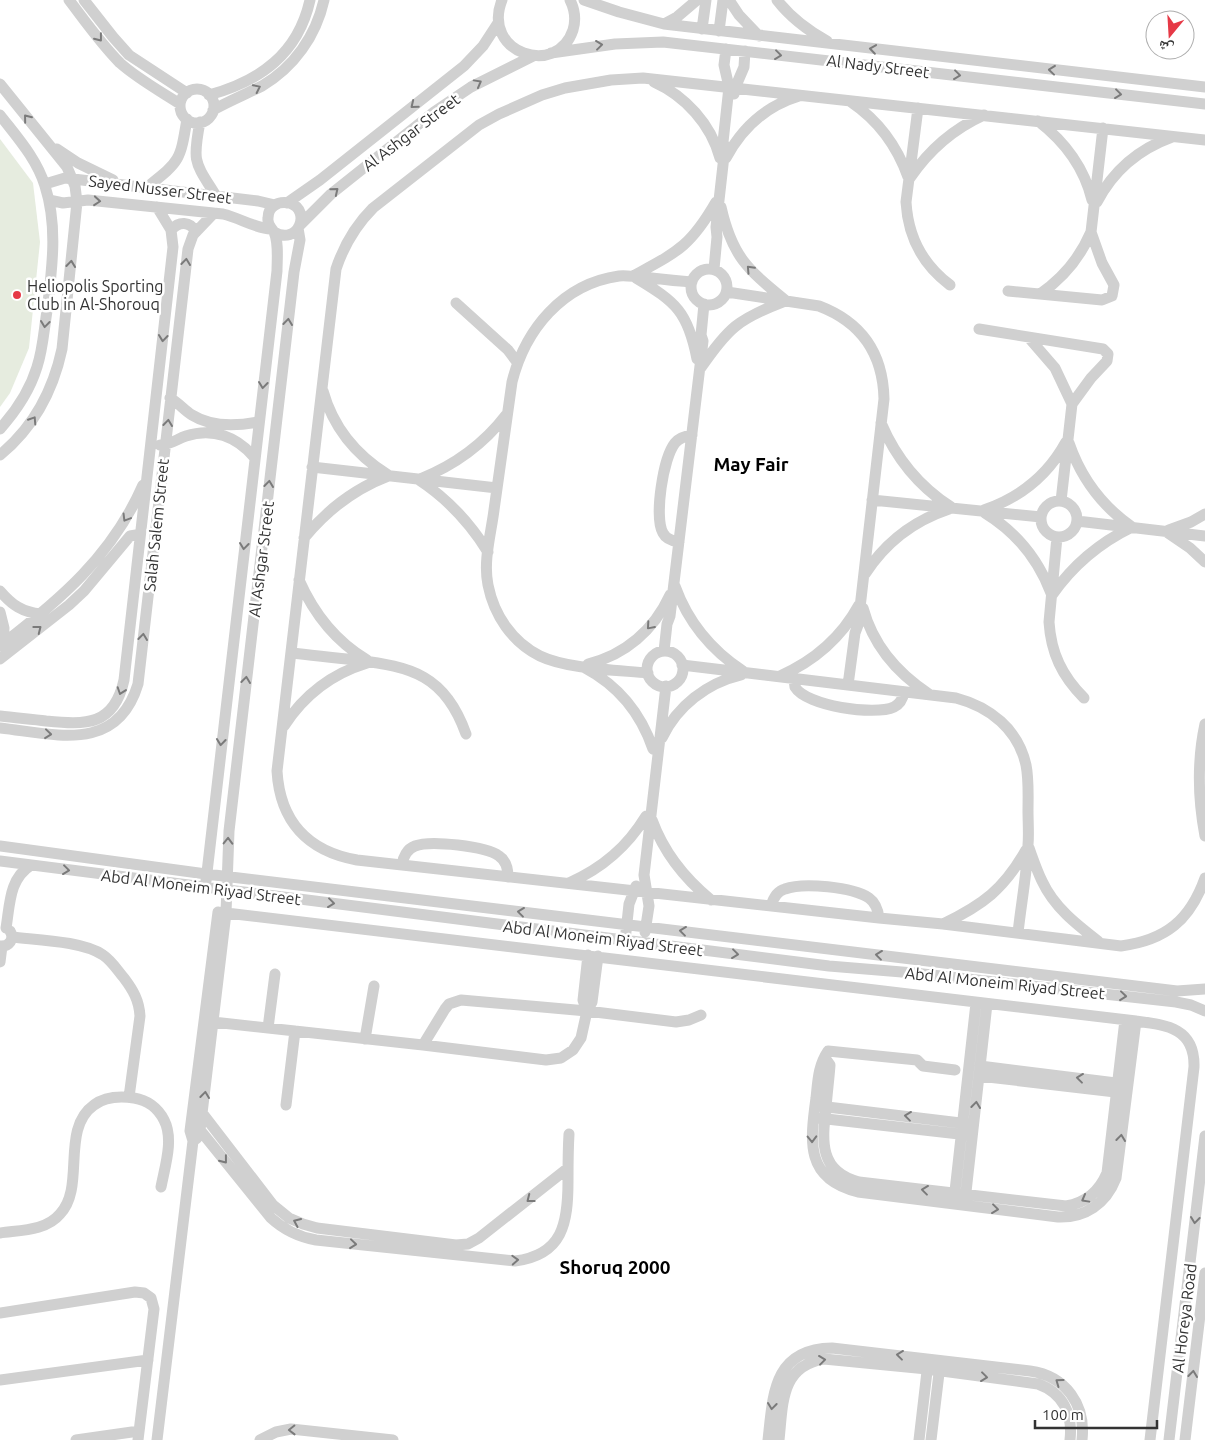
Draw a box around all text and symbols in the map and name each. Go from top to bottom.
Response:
north arrow [1145,10,1195,60]
one-way arrow [93,32,102,42]
text: ش [1156,36,1176,57]
one-way arrow [595,40,603,51]
one-way arrow [869,44,877,55]
one-way arrow [774,49,782,60]
street label: Al Nady Street [826,51,931,81]
one-way arrow [1048,65,1056,76]
one-way arrow [953,69,961,80]
one-way arrow [473,79,482,89]
one-way arrow [252,84,261,94]
one-way arrow [1115,88,1123,99]
street label: Al Ashgar Street [359,89,464,174]
one-way arrow [411,99,420,107]
one-way arrow [25,115,33,124]
street label: Sayed Nusser Street [88,171,233,207]
one-way arrow [329,188,338,196]
one-way arrow [93,195,101,206]
one-way arrow [180,258,191,266]
one-way arrow [65,260,76,268]
one-way arrow [747,266,756,275]
place label: Heliopolis Sporting Club in Al-Shorouq [27,277,164,313]
marker: Heliopolis Sporting Club in Al-Shorouq [11,289,23,301]
one-way arrow [282,318,293,326]
one-way arrow [40,320,51,328]
one-way arrow [158,335,169,343]
one-way arrow [258,381,269,389]
one-way arrow [27,416,36,425]
one-way arrow [162,419,173,427]
district label: May Fair [713,453,789,475]
street label: Salah Salem Street [140,457,172,592]
one-way arrow [263,479,274,487]
street label: Al Ashgar Street [245,499,277,618]
one-way arrow [123,512,133,521]
one-way arrow [239,542,250,550]
one-way arrow [647,620,656,629]
one-way arrow [32,626,41,634]
one-way arrow [137,633,148,641]
one-way arrow [240,675,251,683]
one-way arrow [117,686,127,694]
one-way arrow [45,728,53,739]
one-way arrow [216,739,227,747]
one-way arrow [223,837,233,844]
one-way arrow [62,864,70,875]
street label: Abd Al Moneim Riyad Street [100,866,303,908]
one-way arrow [327,897,335,908]
one-way arrow [517,907,525,918]
street label: Abd Al Moneim Riyad Street [502,917,705,959]
one-way arrow [678,926,686,937]
one-way arrow [732,948,740,959]
one-way arrow [874,950,882,961]
street label: Abd Al Moneim Riyad Street [904,964,1107,1003]
one-way arrow [1119,990,1127,1001]
one-way arrow [1075,1074,1084,1084]
one-way arrow [199,1091,210,1099]
one-way arrow [970,1100,981,1108]
one-way arrow [903,1111,911,1122]
one-way arrow [1115,1133,1126,1141]
one-way arrow [807,1136,817,1143]
one-way arrow [219,1154,227,1163]
one-way arrow [921,1185,929,1196]
one-way arrow [527,1193,536,1201]
one-way arrow [1082,1193,1091,1203]
one-way arrow [991,1203,999,1214]
one-way arrow [1190,1216,1201,1224]
one-way arrow [293,1217,302,1228]
one-way arrow [349,1238,357,1249]
one-way arrow [511,1255,519,1266]
district label: Shoruq 2000 [559,1256,671,1278]
street label: Al Horeya Road [1168,1262,1200,1374]
one-way arrow [896,1350,904,1361]
one-way arrow [819,1355,827,1366]
one-way arrow [1187,1370,1198,1378]
one-way arrow [979,1371,988,1381]
one-way arrow [1055,1379,1065,1388]
scale bar [1035,1398,1158,1430]
one-way arrow [767,1403,778,1411]
text: 100 m [1042,1406,1084,1423]
one-way arrow [288,1425,296,1435]

